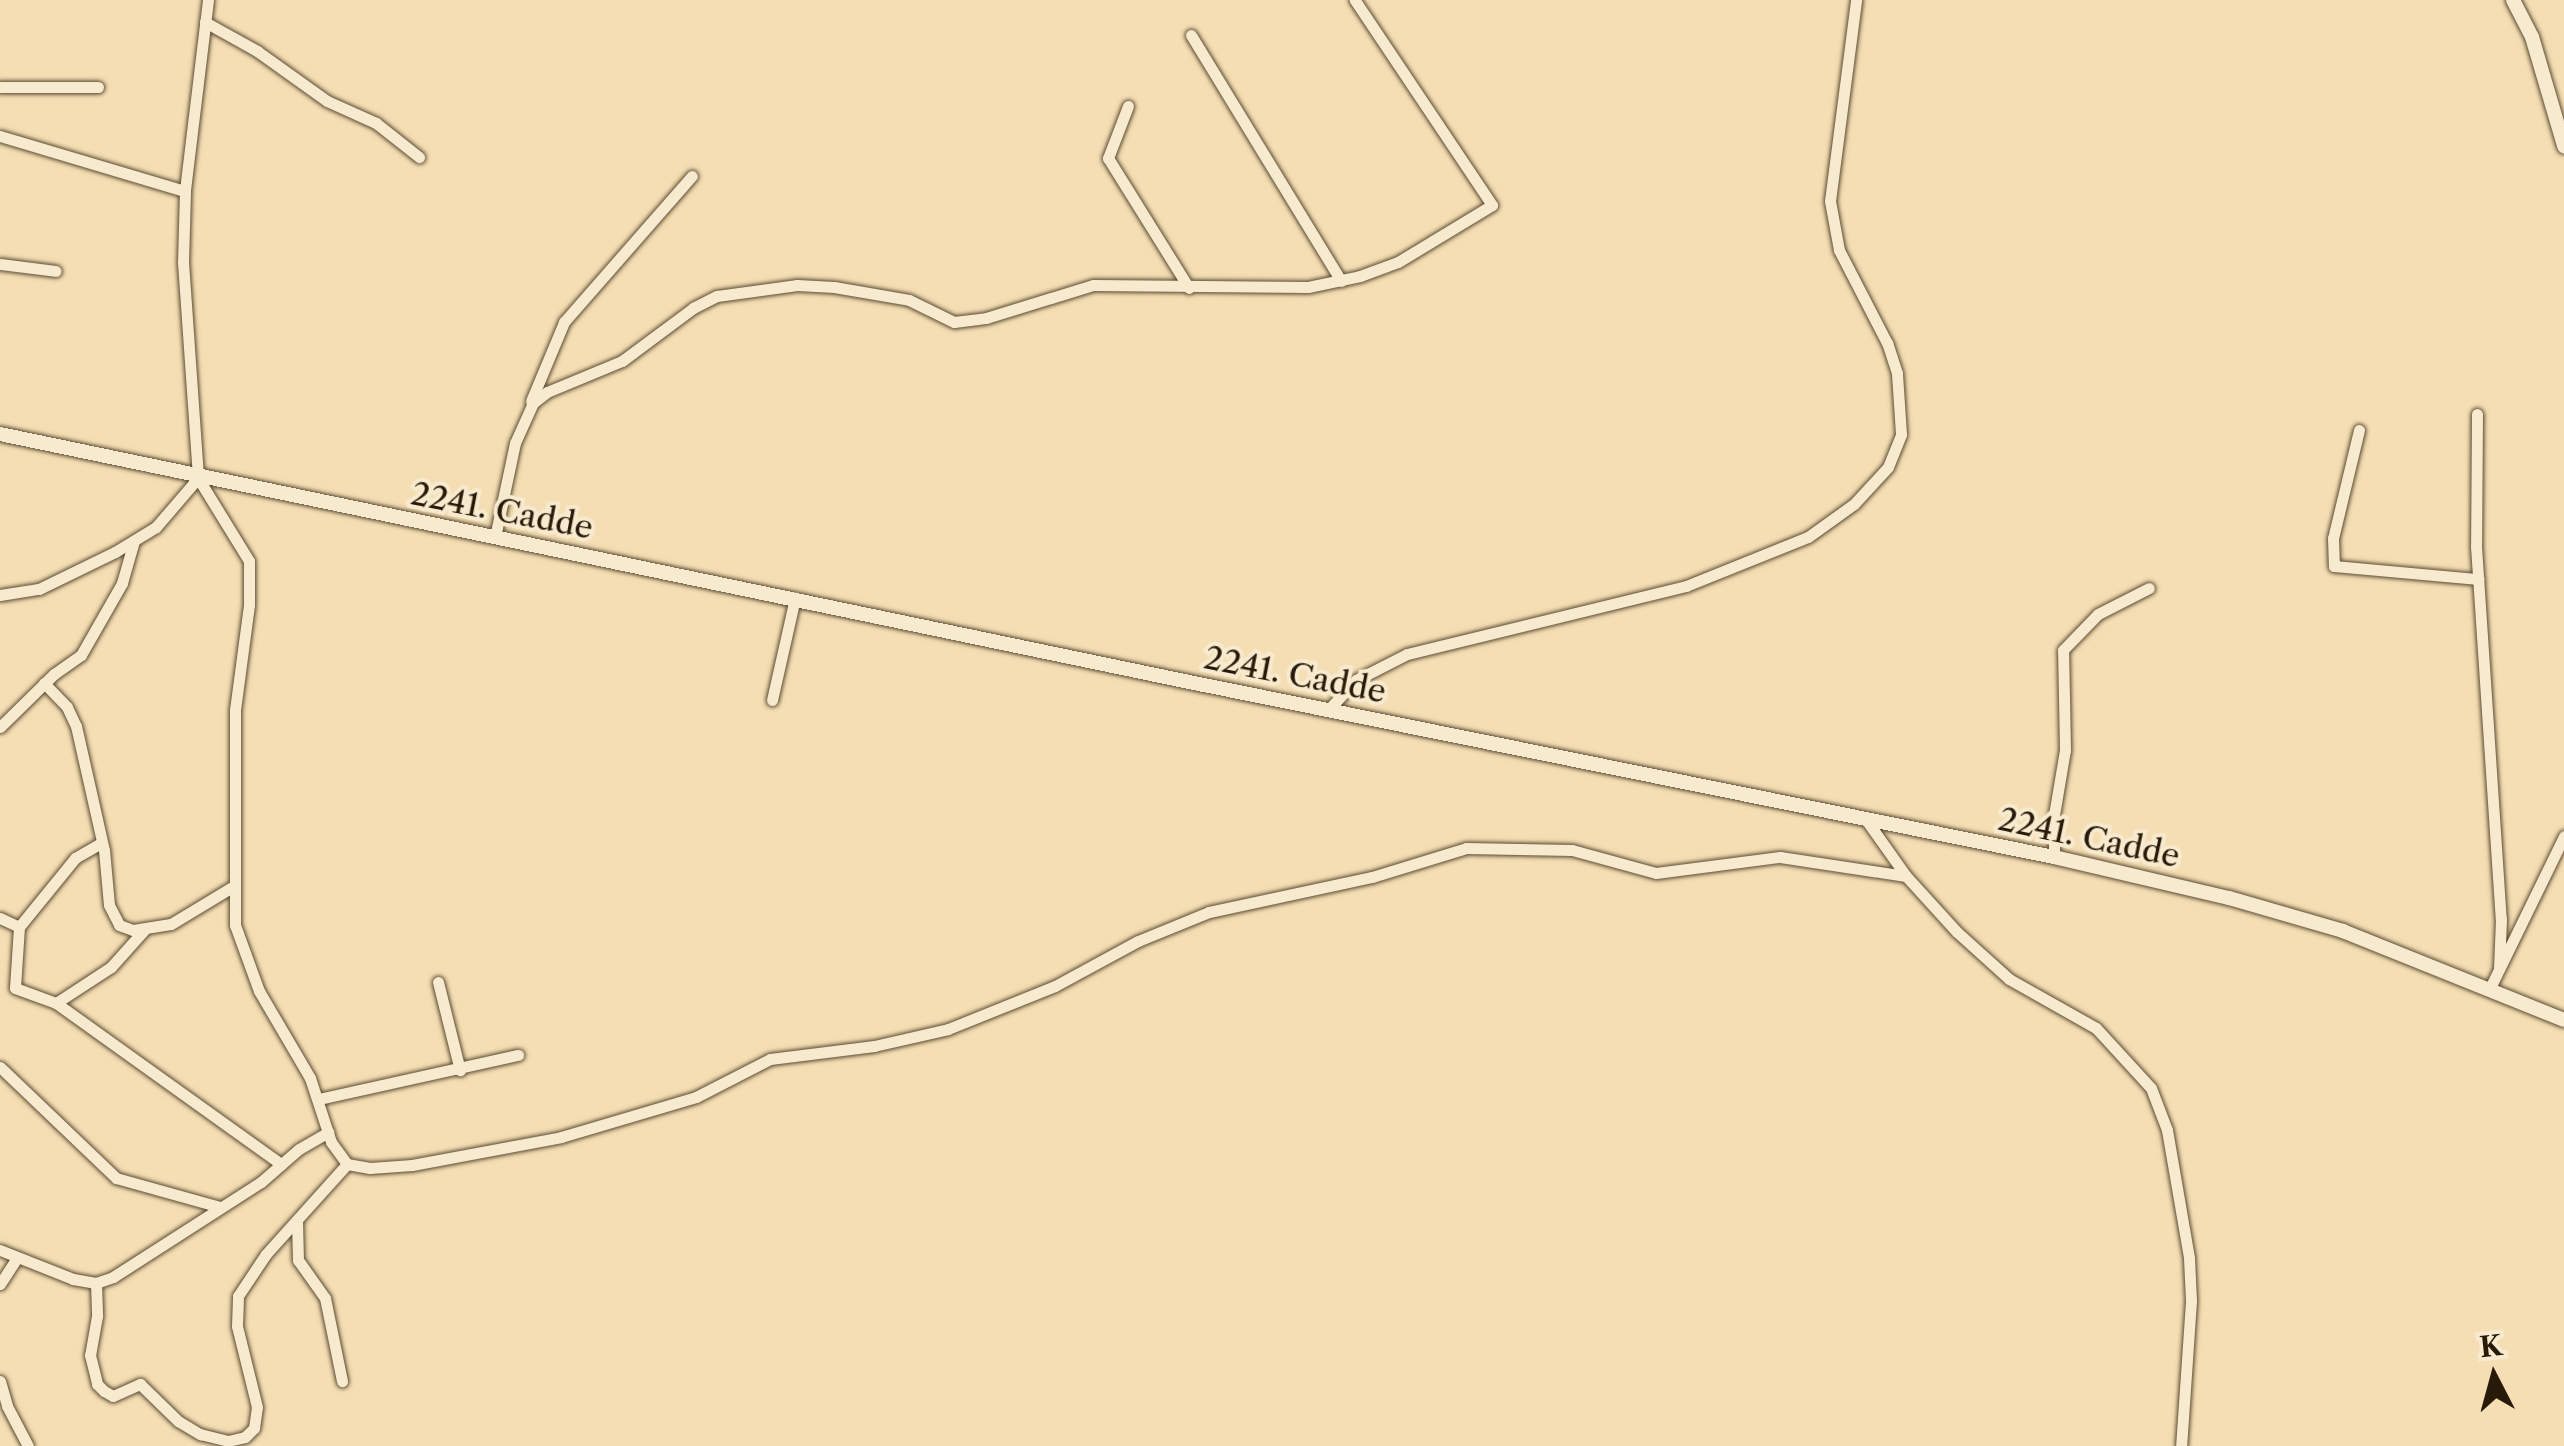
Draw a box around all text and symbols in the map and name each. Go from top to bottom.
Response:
street label: 2241. Cadde [408,475,596,547]
street label: 2241. Cadde [1201,639,1389,711]
street label: 2241. Cadde [1995,800,2183,876]
north arrow [2444,1326,2544,1426]
text: K [2478,1328,2504,1364]

